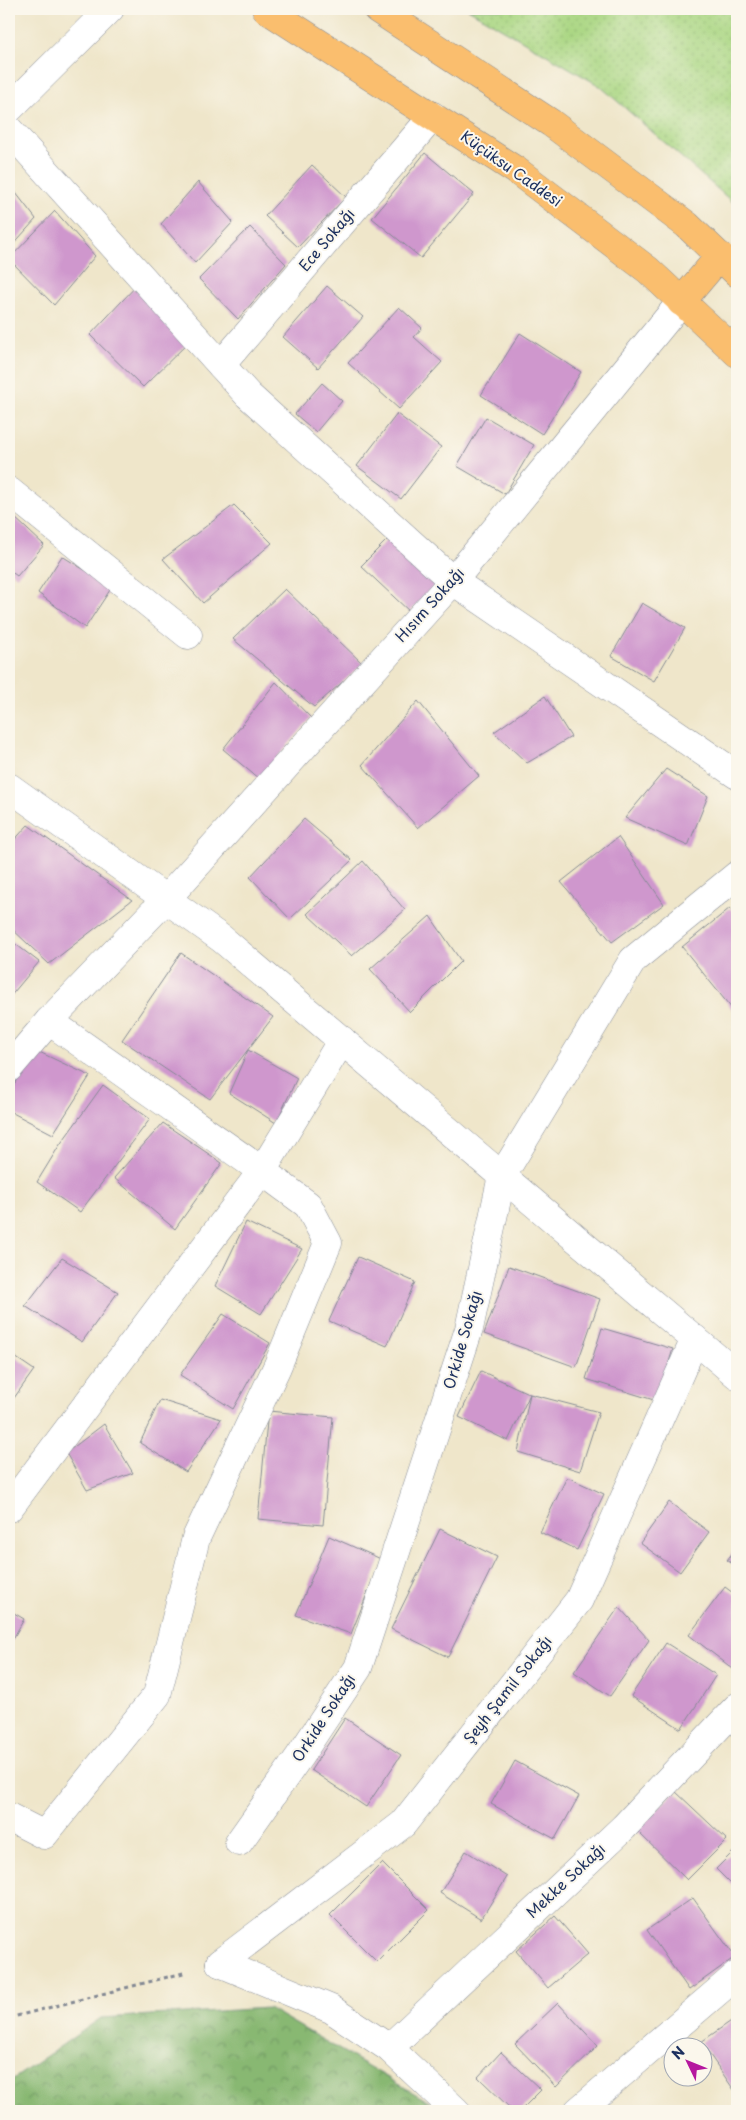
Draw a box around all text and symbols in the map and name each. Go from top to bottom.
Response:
street label: Küçüksu Caddesi [456,124,567,211]
street label: Ece Sokağı [292,202,359,276]
street label: Hısım Sokağı [389,561,469,647]
street label: Orkide Sokağı [437,1288,487,1392]
street label: Şeyh Şamil Sokağı [457,1630,556,1748]
street label: Orkide Sokağı [285,1668,360,1766]
street label: Mekke Sokağı [520,1837,610,1923]
north arrow [664,2038,714,2088]
text: N [667,2042,690,2064]

